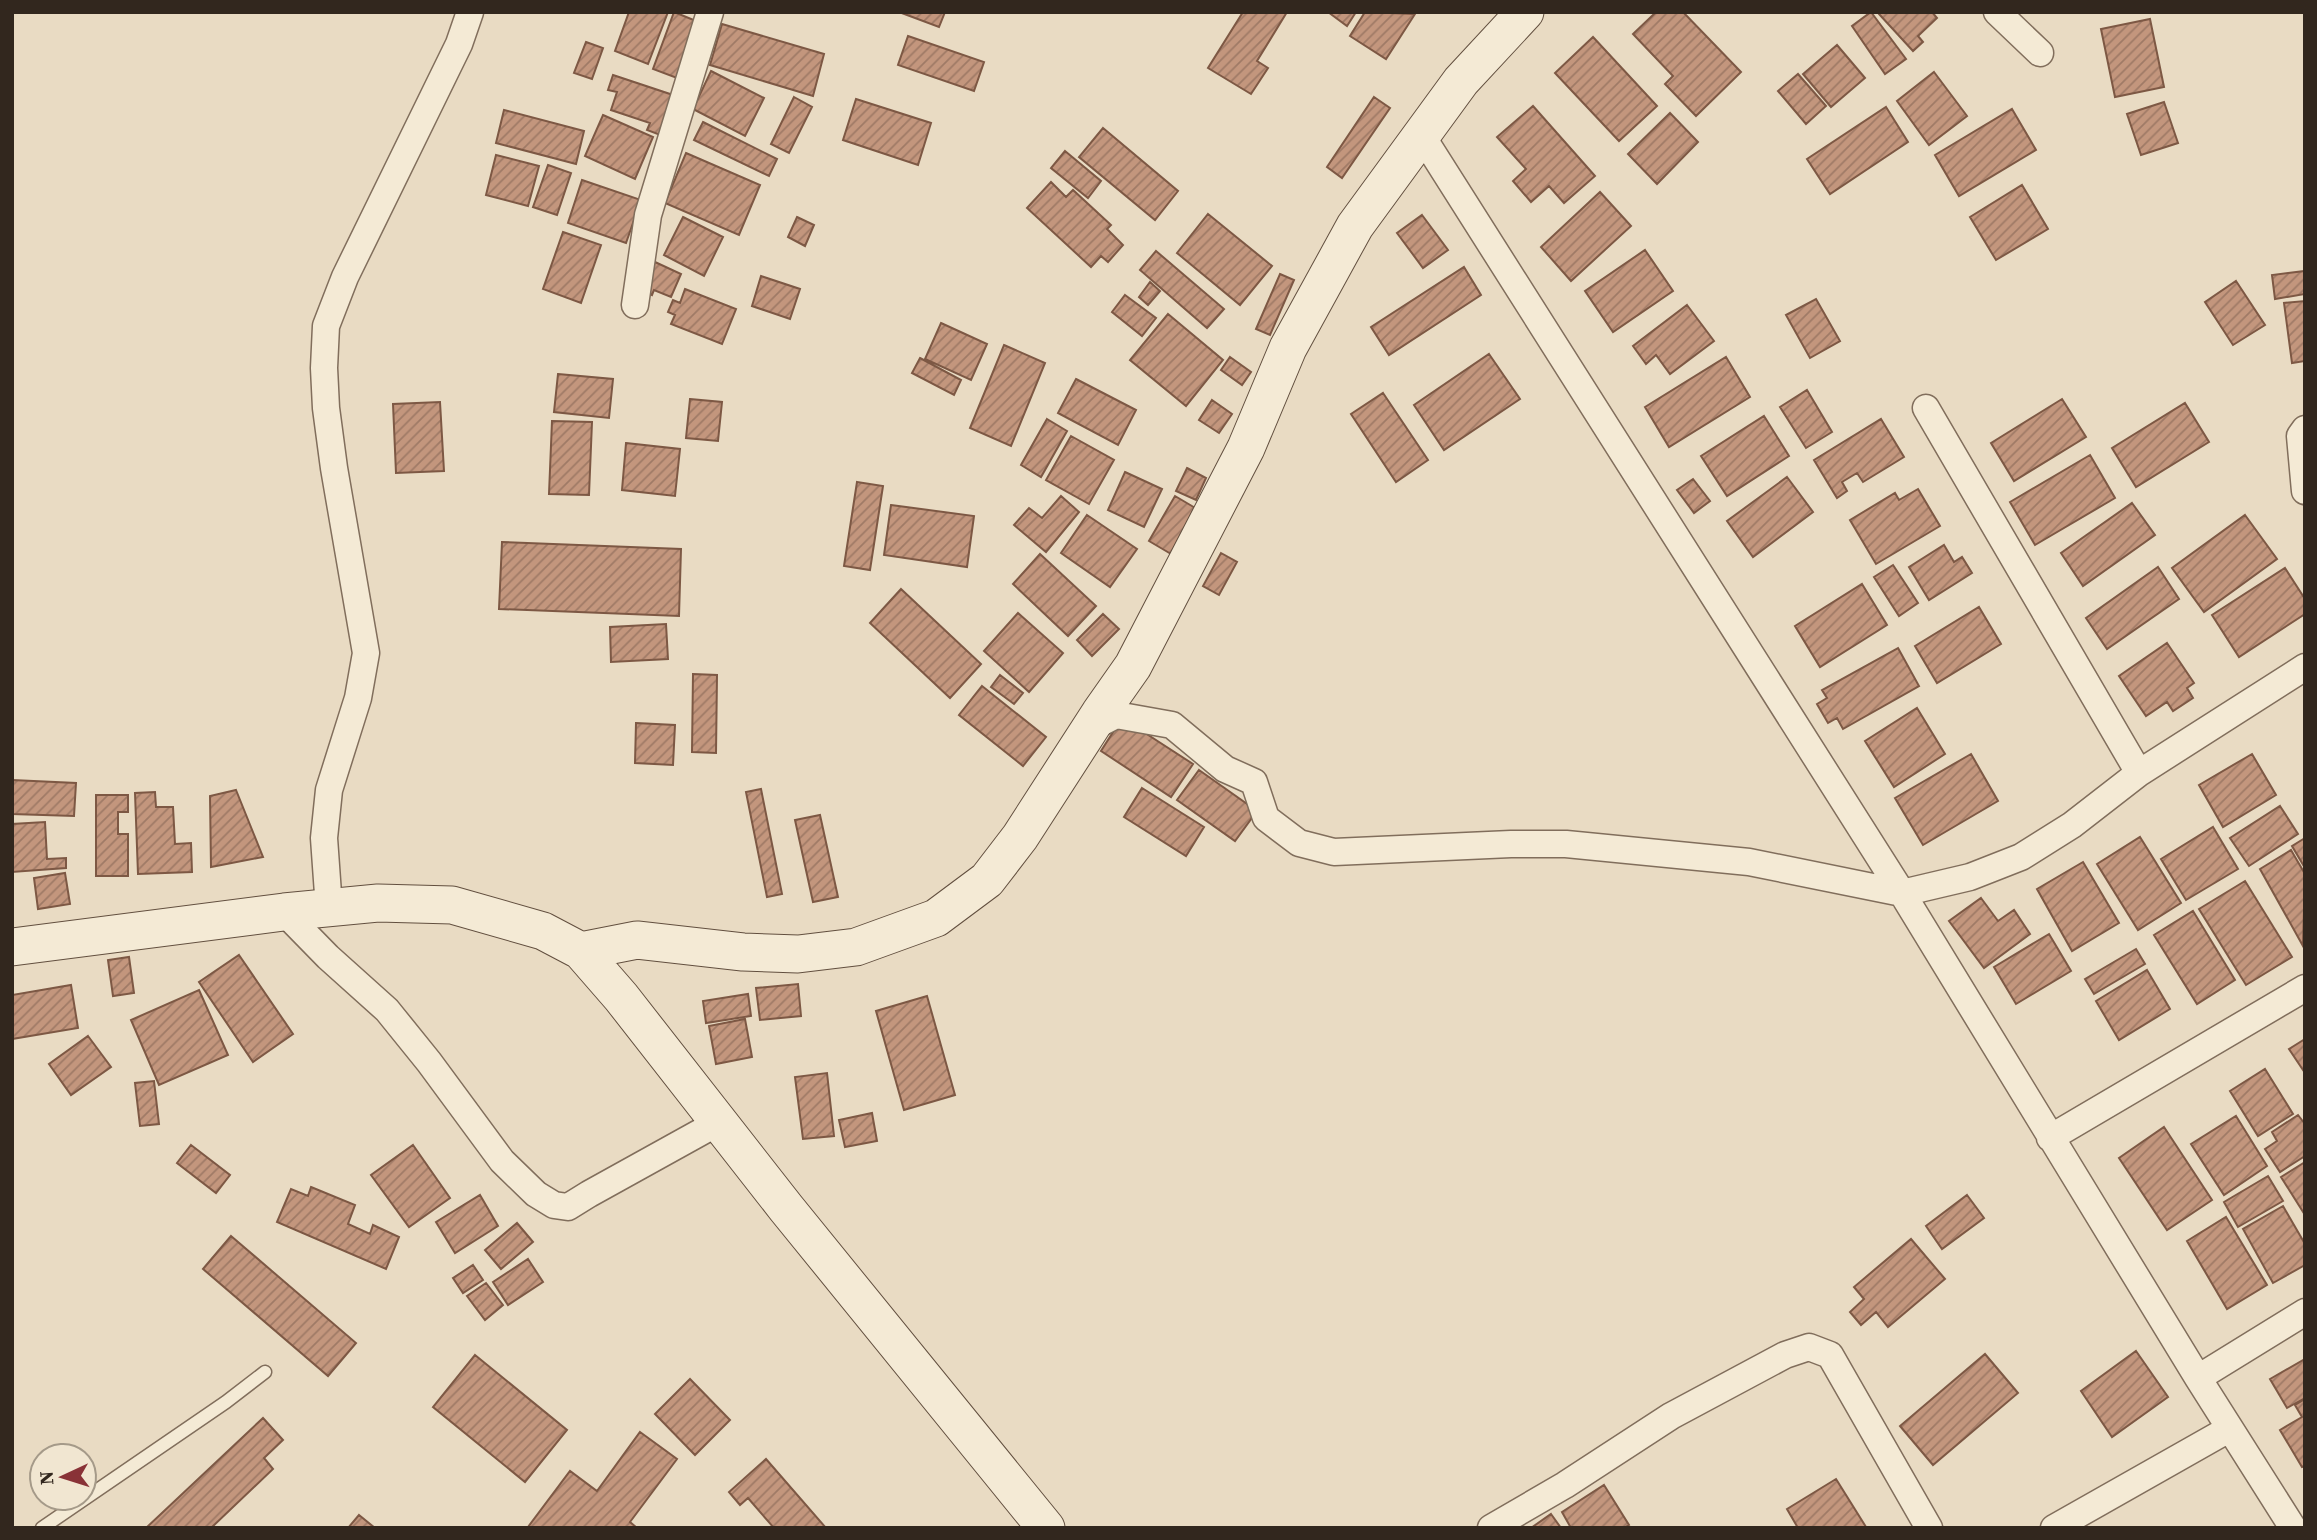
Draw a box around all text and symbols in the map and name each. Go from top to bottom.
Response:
north arrow [28,1442,98,1512]
text: N [33,1470,59,1486]

